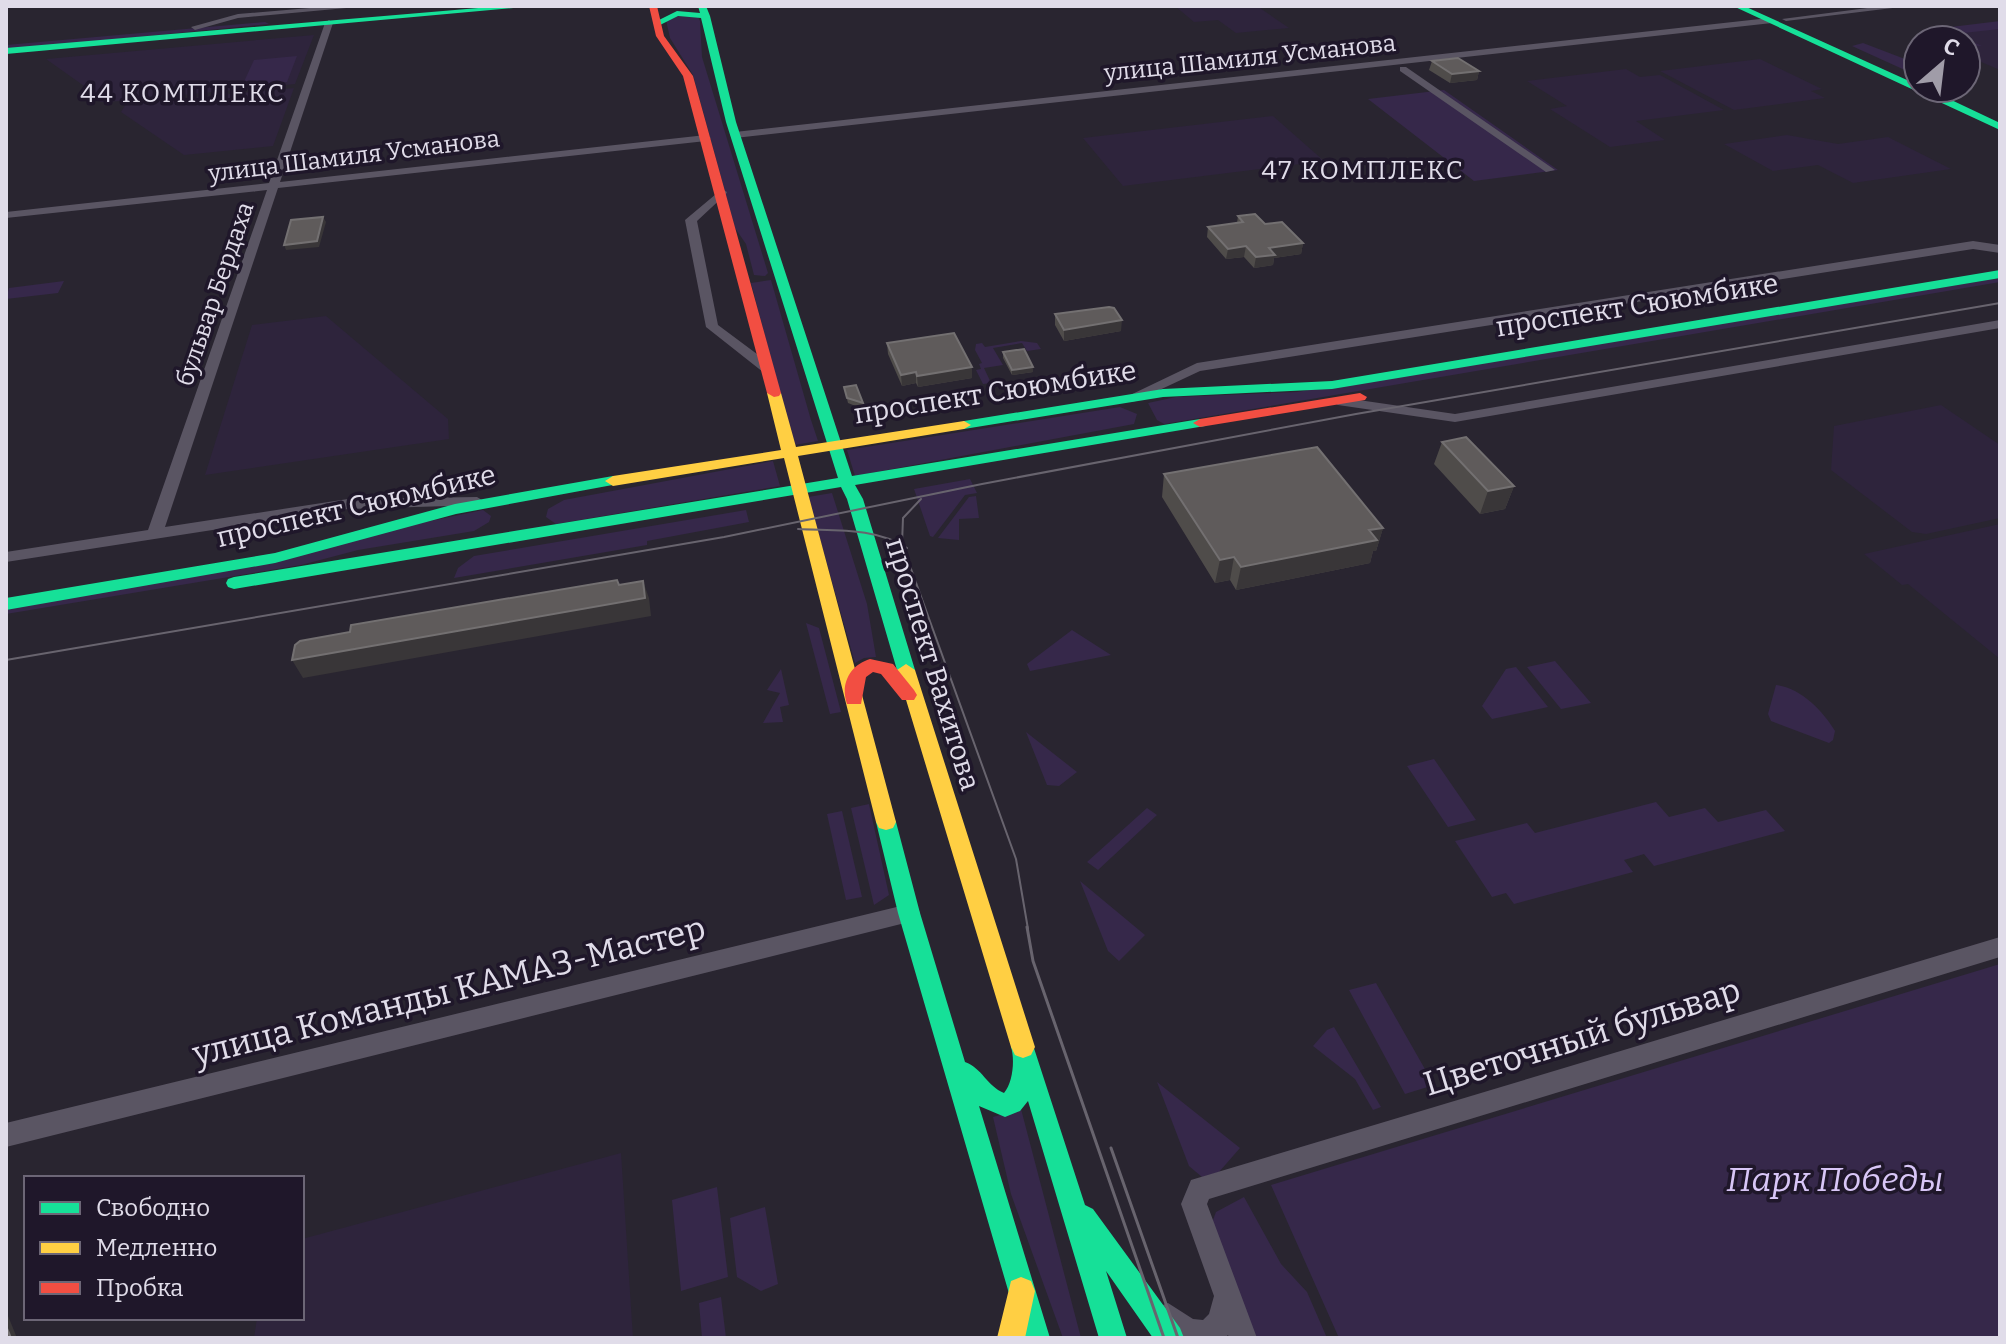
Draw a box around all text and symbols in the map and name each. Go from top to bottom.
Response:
north arrow [1902,24,1982,104]
street label: улица Шамиля Усманова [1102,29,1397,87]
text: С [1939,32,1964,62]
district label: 44 КОМПЛЕКС [80,78,286,109]
street label: улица Шамиля Усманова [206,124,501,188]
district label: 47 КОМПЛЕКС [1261,155,1465,186]
street label: бульвар Бердаха [170,198,260,390]
street label: проспект Сююмбике [1493,266,1781,344]
street label: проспект Сююмбике [851,353,1139,431]
street label: проспект Сююмбике [213,458,499,554]
street label: проспект Вахитова [879,534,987,794]
street label: улица Команды КАМАЗ-Мастер [188,907,710,1075]
street label: Цветочный бульвар [1419,969,1745,1105]
park label: Парк Победы [1726,1159,1944,1200]
legend [24,1176,304,1320]
text: Свободно [96,1194,210,1222]
text: Медленно [96,1234,217,1262]
text: Пробка [96,1274,183,1302]

